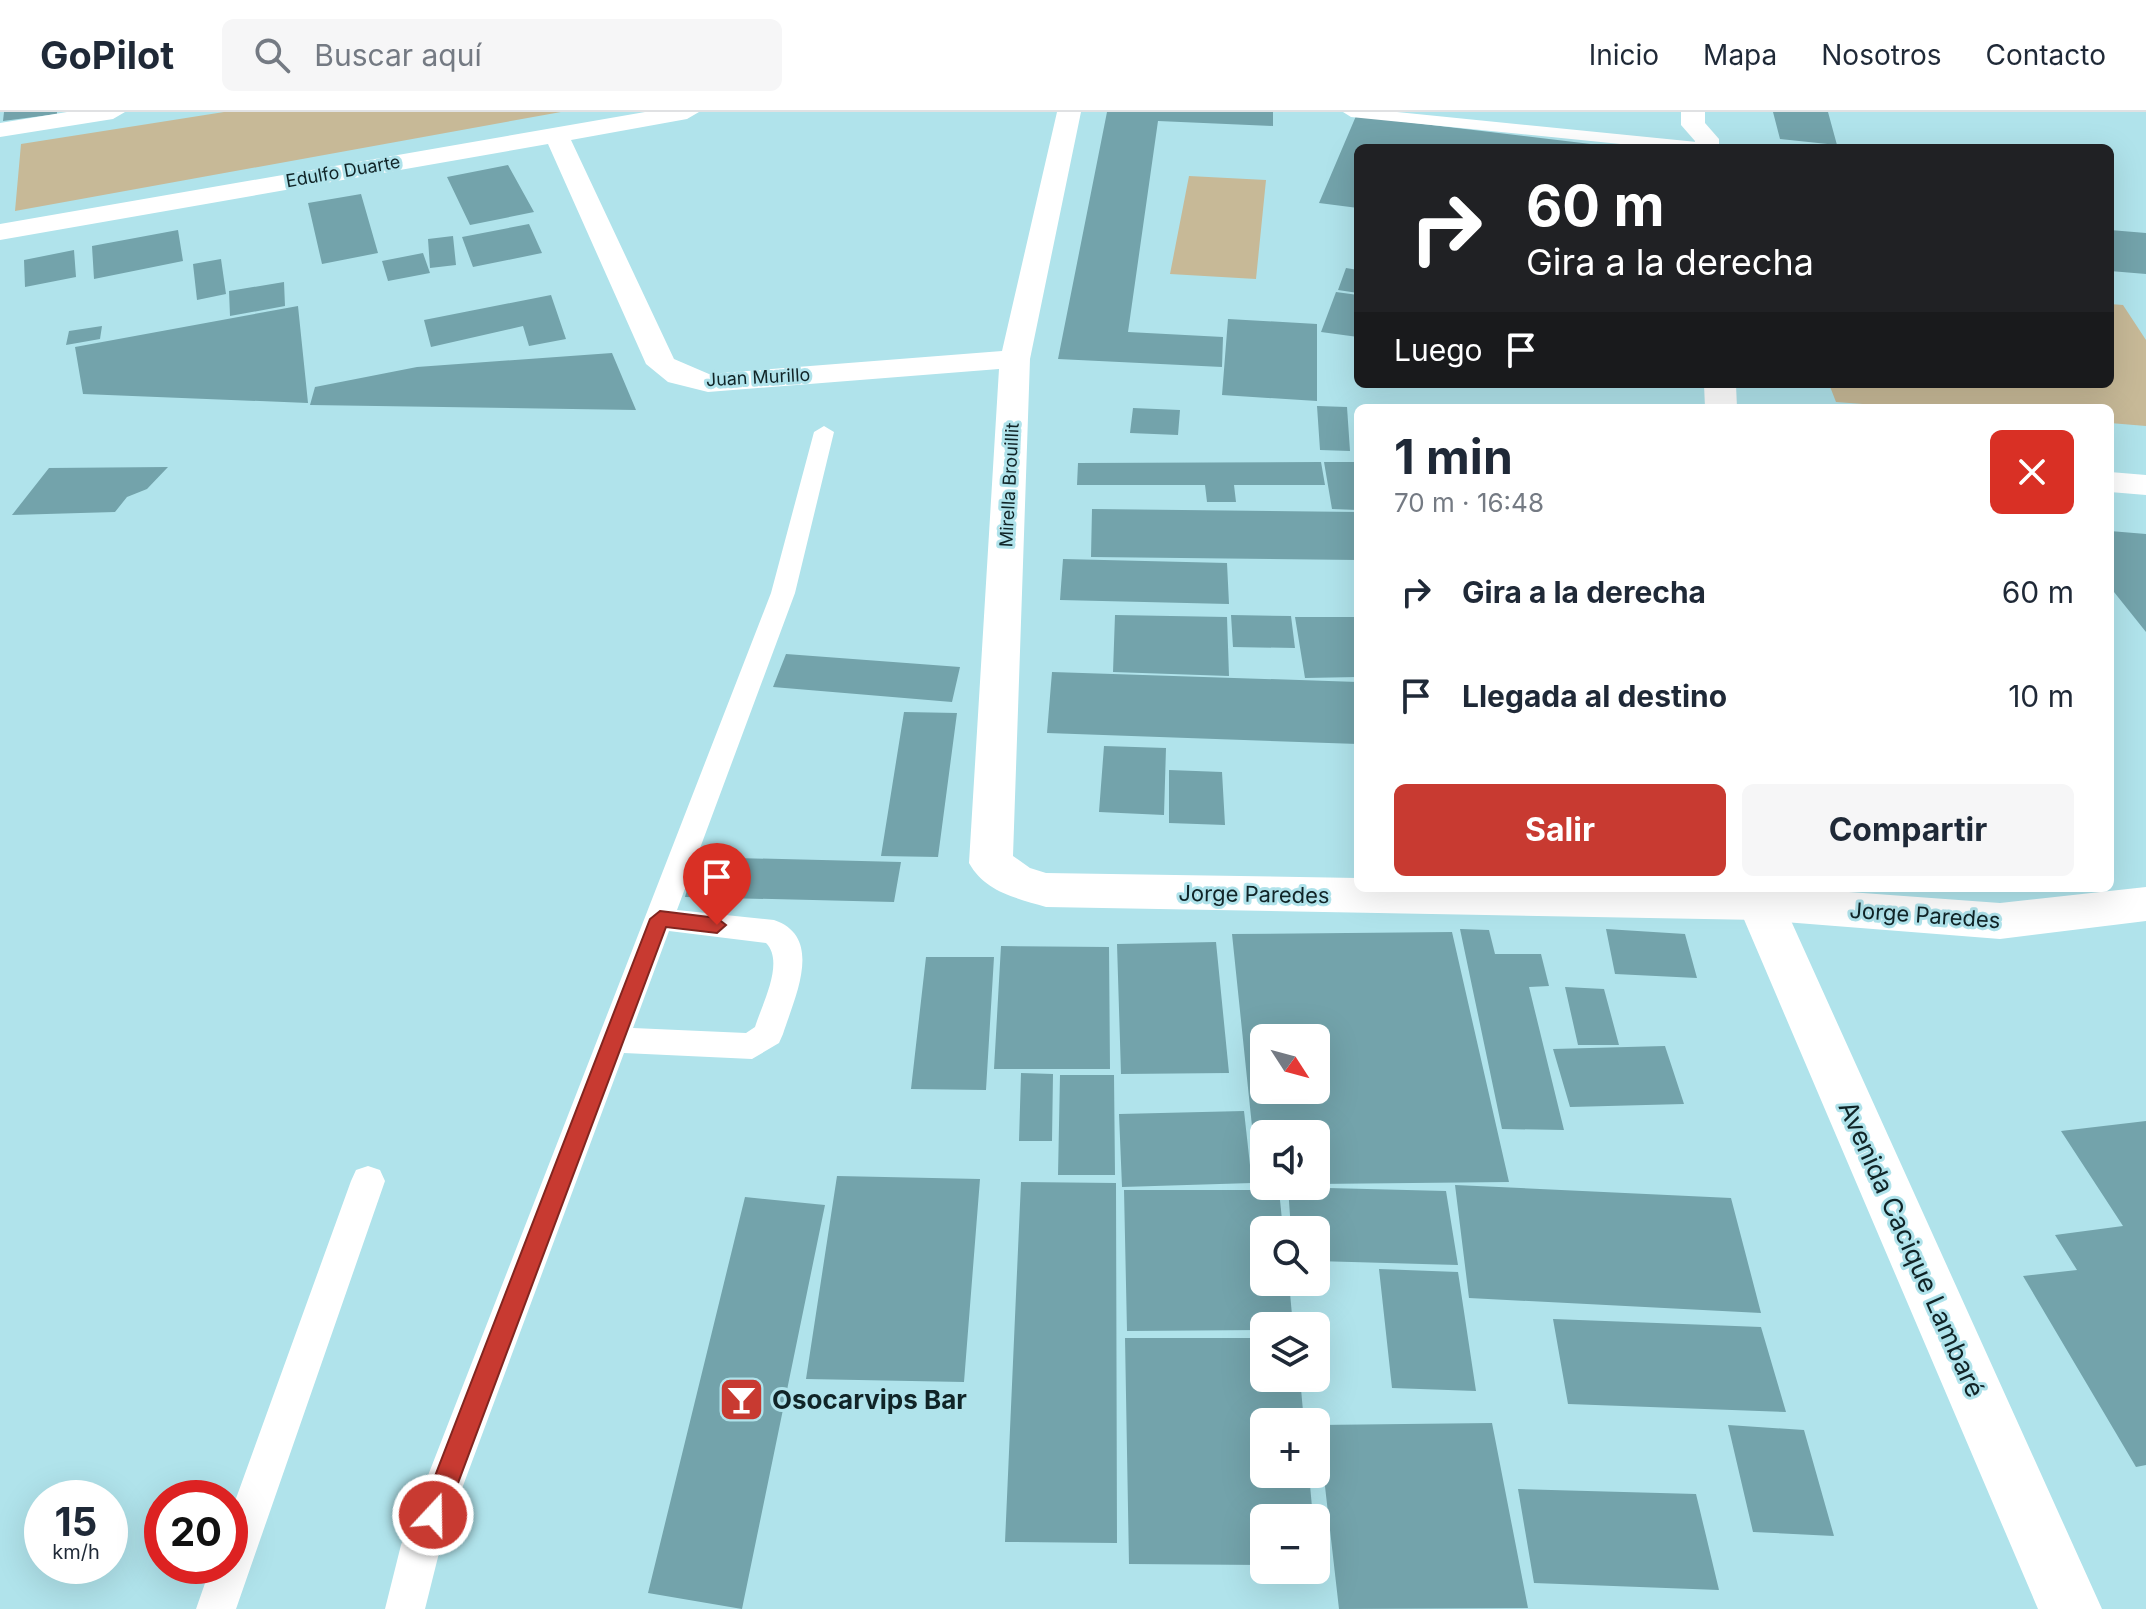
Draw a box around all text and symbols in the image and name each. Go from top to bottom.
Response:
search box [222,19,782,91]
text: GoPilot [40,32,174,78]
icon: search [250,33,294,77]
text: Buscar aquí [314,37,482,73]
text: Inicio [1589,38,1659,72]
text: Mapa [1703,38,1777,72]
text: Nosotros [1821,38,1942,72]
text: Contacto [1986,38,2106,72]
street label: Edulfo Duarte [284,151,402,191]
text: 60 m [1526,172,1665,240]
icon: right [1394,176,1498,280]
text: Gira a la derecha [1526,240,1814,284]
icon: arrive [1499,328,1543,372]
text: Luego [1394,332,1483,368]
street label: Juan Murillo [705,364,811,390]
street label: Mirella Brouillit [995,422,1023,548]
text: 1 min [1394,427,1513,486]
button: close [1990,430,2074,514]
text: 70 m · 16:48 [1394,487,1544,518]
icon: right [1394,570,1438,614]
text: Gira a la derecha [1462,574,1706,610]
text: 60 m [2002,574,2074,610]
icon: arrive [1394,674,1438,718]
text: Llegada al destino [1462,678,1727,714]
text: 10 m [2008,678,2074,714]
button: Salir [1394,784,1726,876]
button: Compartir [1742,784,2074,876]
pin [683,843,751,925]
icon: arrive [695,855,739,899]
street label: Jorge Paredes [1178,880,1330,908]
street label: Jorge Paredes [1849,897,2001,933]
north arrow [1250,1024,1330,1104]
map controls [1250,1024,1330,1584]
street label: Avenida Cacique Lambaré [1833,1096,1991,1402]
button: sound [1250,1120,1330,1200]
button: search [1250,1216,1330,1296]
button: layers [1250,1312,1330,1392]
bar icon: Osocarvips Bar [717,1375,765,1423]
place label: Osocarvips Bar [772,1384,967,1415]
button: + [1250,1408,1330,1488]
position arrow [391,1473,475,1557]
speed limit sign: 20 [144,1480,248,1584]
text: 15 [55,1497,97,1546]
button: − [1250,1504,1330,1584]
text: km/h [52,1540,100,1564]

